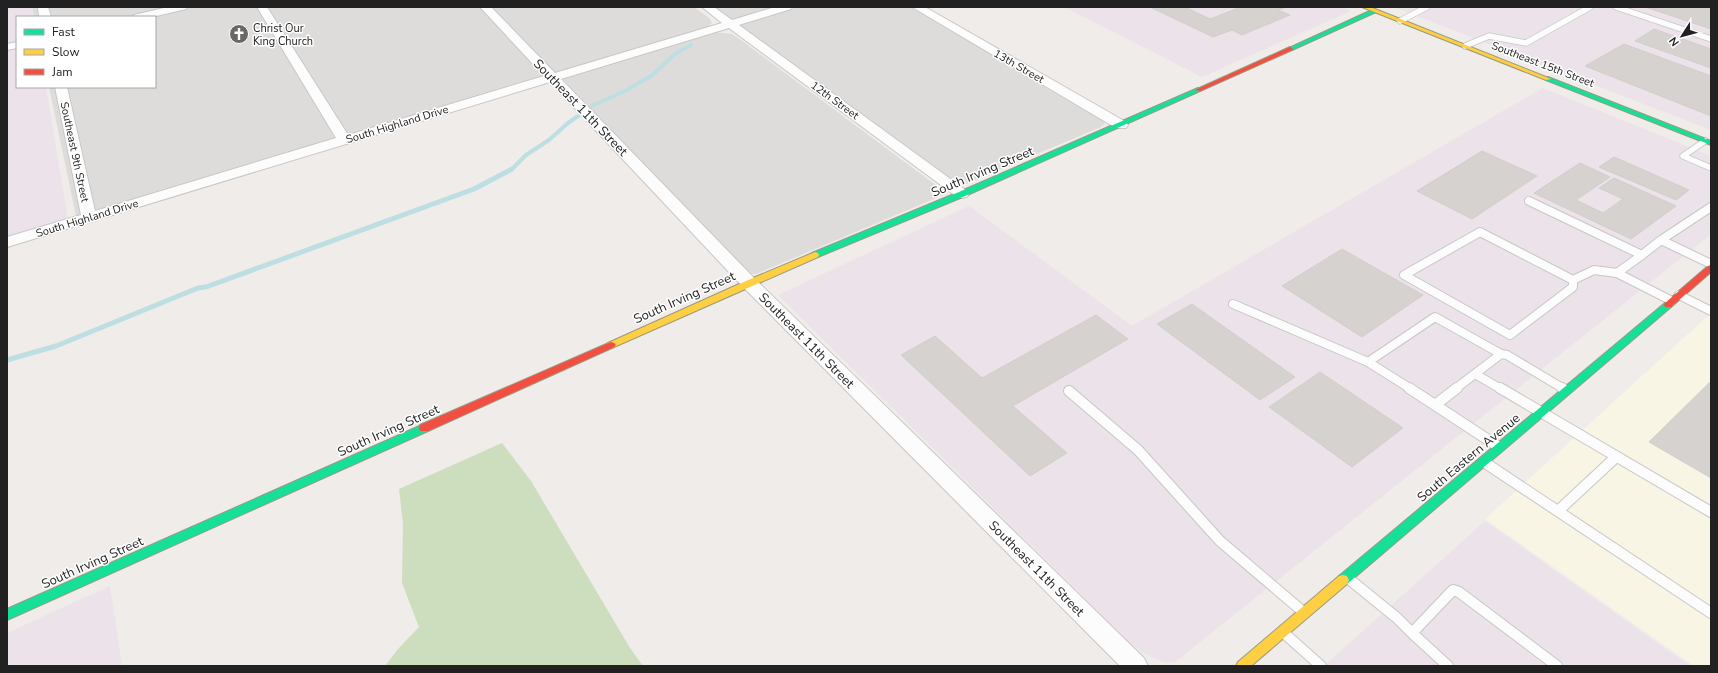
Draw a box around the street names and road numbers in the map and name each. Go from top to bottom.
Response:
street label: Southeast 15th Street [1489,38,1596,91]
street label: 13th Street [991,46,1047,87]
street label: Southeast 11th Street [529,55,632,161]
street label: 12th Street [808,78,862,123]
street label: Southeast 9th Street [57,101,93,204]
street label: South Highland Drive [344,102,450,147]
street label: South Irving Street [928,142,1037,202]
street label: South Highland Drive [34,196,140,241]
street label: South Irving Street [631,267,739,328]
street label: Southeast 11th Street [754,289,858,393]
street label: South Irving Street [335,400,443,461]
street label: South Eastern Avenue [1413,409,1524,506]
street label: Southeast 11th Street [984,517,1088,621]
street label: South Irving Street [39,532,147,593]

